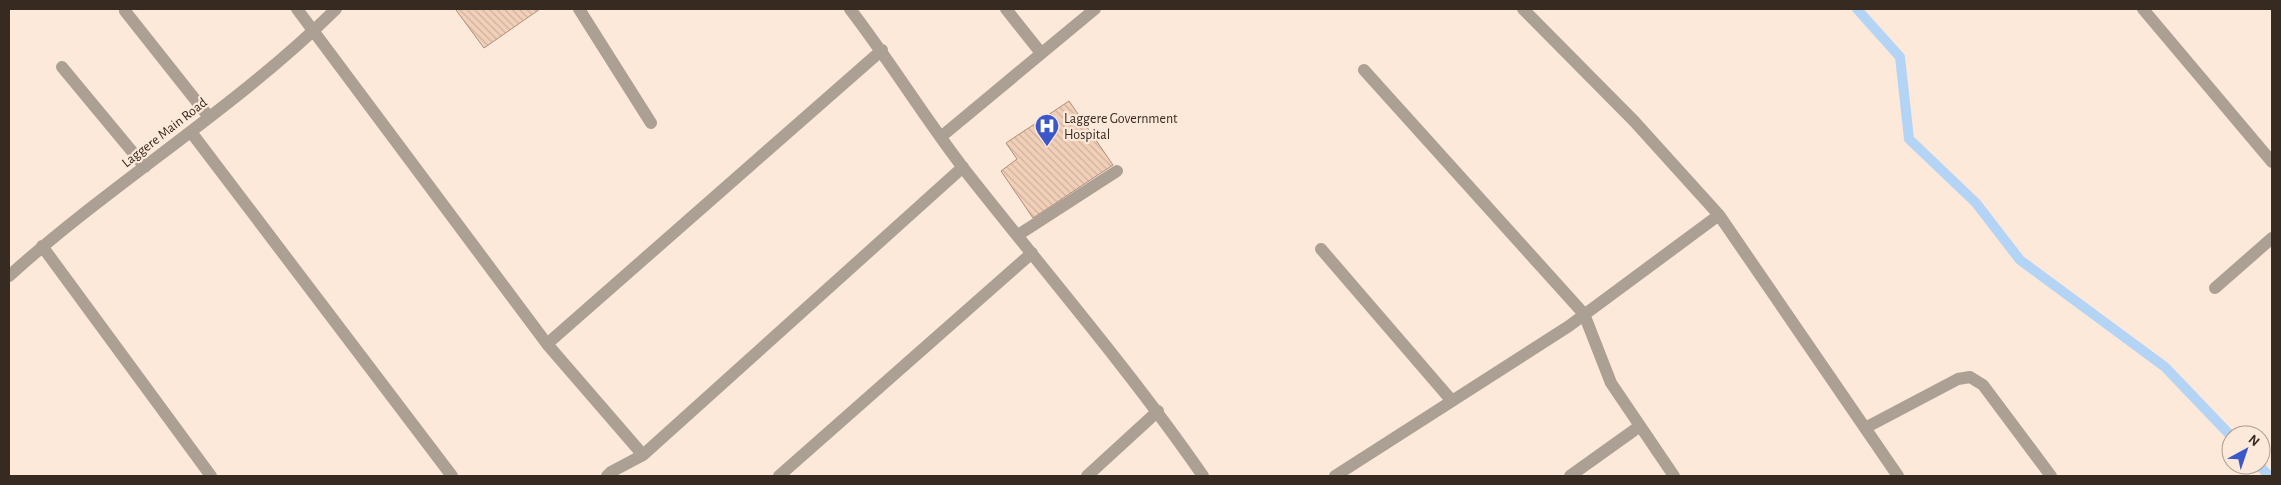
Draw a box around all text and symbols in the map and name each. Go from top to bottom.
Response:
street label: Laggere Main Road [119,95,210,170]
place label: Laggere Government Hospital [1064,112,1178,142]
hospital icon: Laggere Government Hospital [1034,113,1060,147]
north arrow [2221,425,2271,475]
text: N [2245,432,2262,449]

